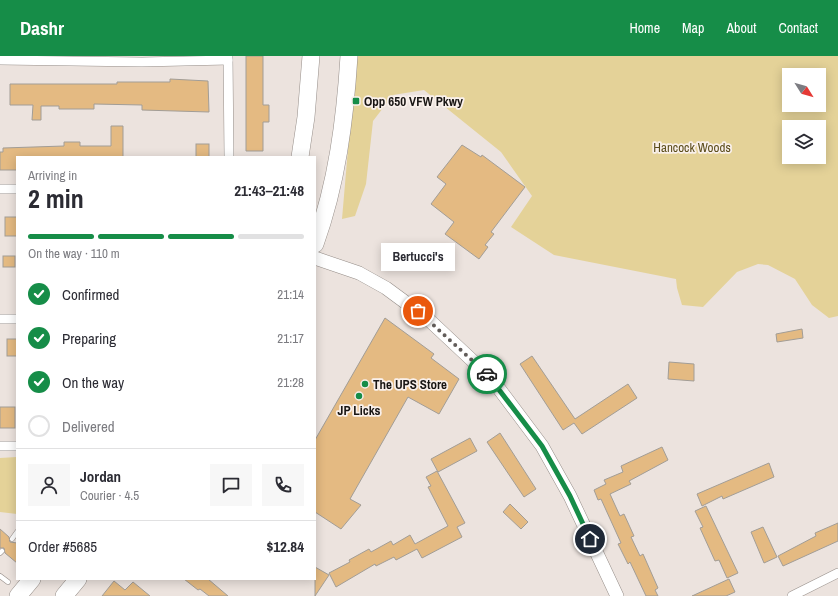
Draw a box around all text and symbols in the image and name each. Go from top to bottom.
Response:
text: Dashr [20,15,64,41]
text: Home [629,19,660,37]
text: Map [682,19,704,37]
text: About [726,19,756,37]
text: Contact [778,19,818,37]
north arrow [782,68,826,112]
map controls [782,68,826,164]
place label: Opp 650 VFW Pkwy [364,93,463,110]
marker: Opp 650 VFW Pkwy [351,96,361,106]
button: layers [782,120,826,164]
park label: Hancock Woods [653,139,731,156]
text: Arriving in [28,167,77,184]
text: 21:43–21:48 [234,180,304,201]
text: 2 min [28,181,84,216]
callout: Bertucci's [381,243,455,271]
text: On the way · 110 m [28,245,120,262]
text: Bertucci's [392,248,444,265]
icon: check [28,283,50,305]
text: Confirmed [62,284,119,305]
text: 21:14 [277,286,304,303]
pin [401,294,435,328]
icon: bag [407,300,429,322]
icon: check [28,327,50,349]
text: Preparing [62,328,116,349]
text: 21:17 [277,330,304,347]
courier [467,354,507,394]
icon: car [476,363,498,385]
icon: check [28,371,50,393]
text: On the way [62,372,124,393]
text: 21:28 [277,374,304,391]
place label: The UPS Store [373,376,447,393]
marker: The UPS Store [360,379,370,389]
marker: JP Licks [354,391,364,401]
place label: JP Licks [337,402,381,419]
text: Delivered [62,416,115,437]
button: person [28,464,70,506]
button: chat [210,464,252,506]
button: phone [262,464,304,506]
text: Jordan [80,466,121,487]
text: Courier · 4.5 [80,487,139,504]
pin [573,522,607,556]
icon: home [579,528,601,550]
text: Order #5685 [28,536,97,557]
text: $12.84 [266,536,304,557]

